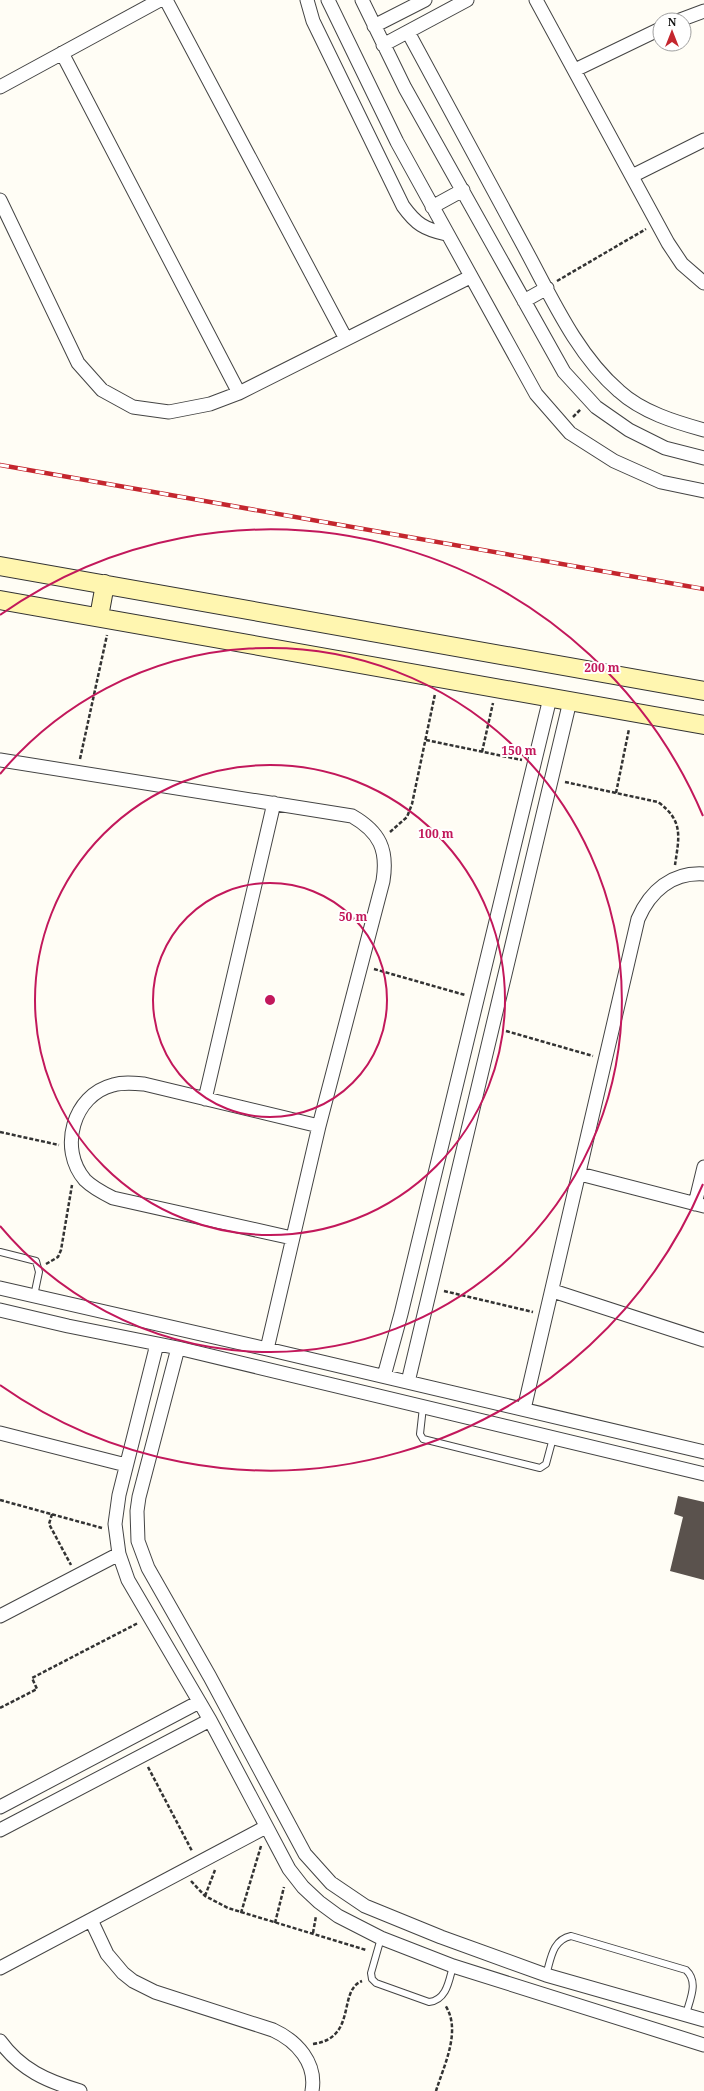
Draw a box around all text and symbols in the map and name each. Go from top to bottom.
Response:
north arrow [652,12,692,52]
text: N [668,14,677,29]
text: 200 m [584,659,620,676]
text: 150 m [501,742,537,759]
text: 100 m [418,825,454,842]
text: 50 m [339,908,367,925]
centre of rings [263,993,277,1007]

